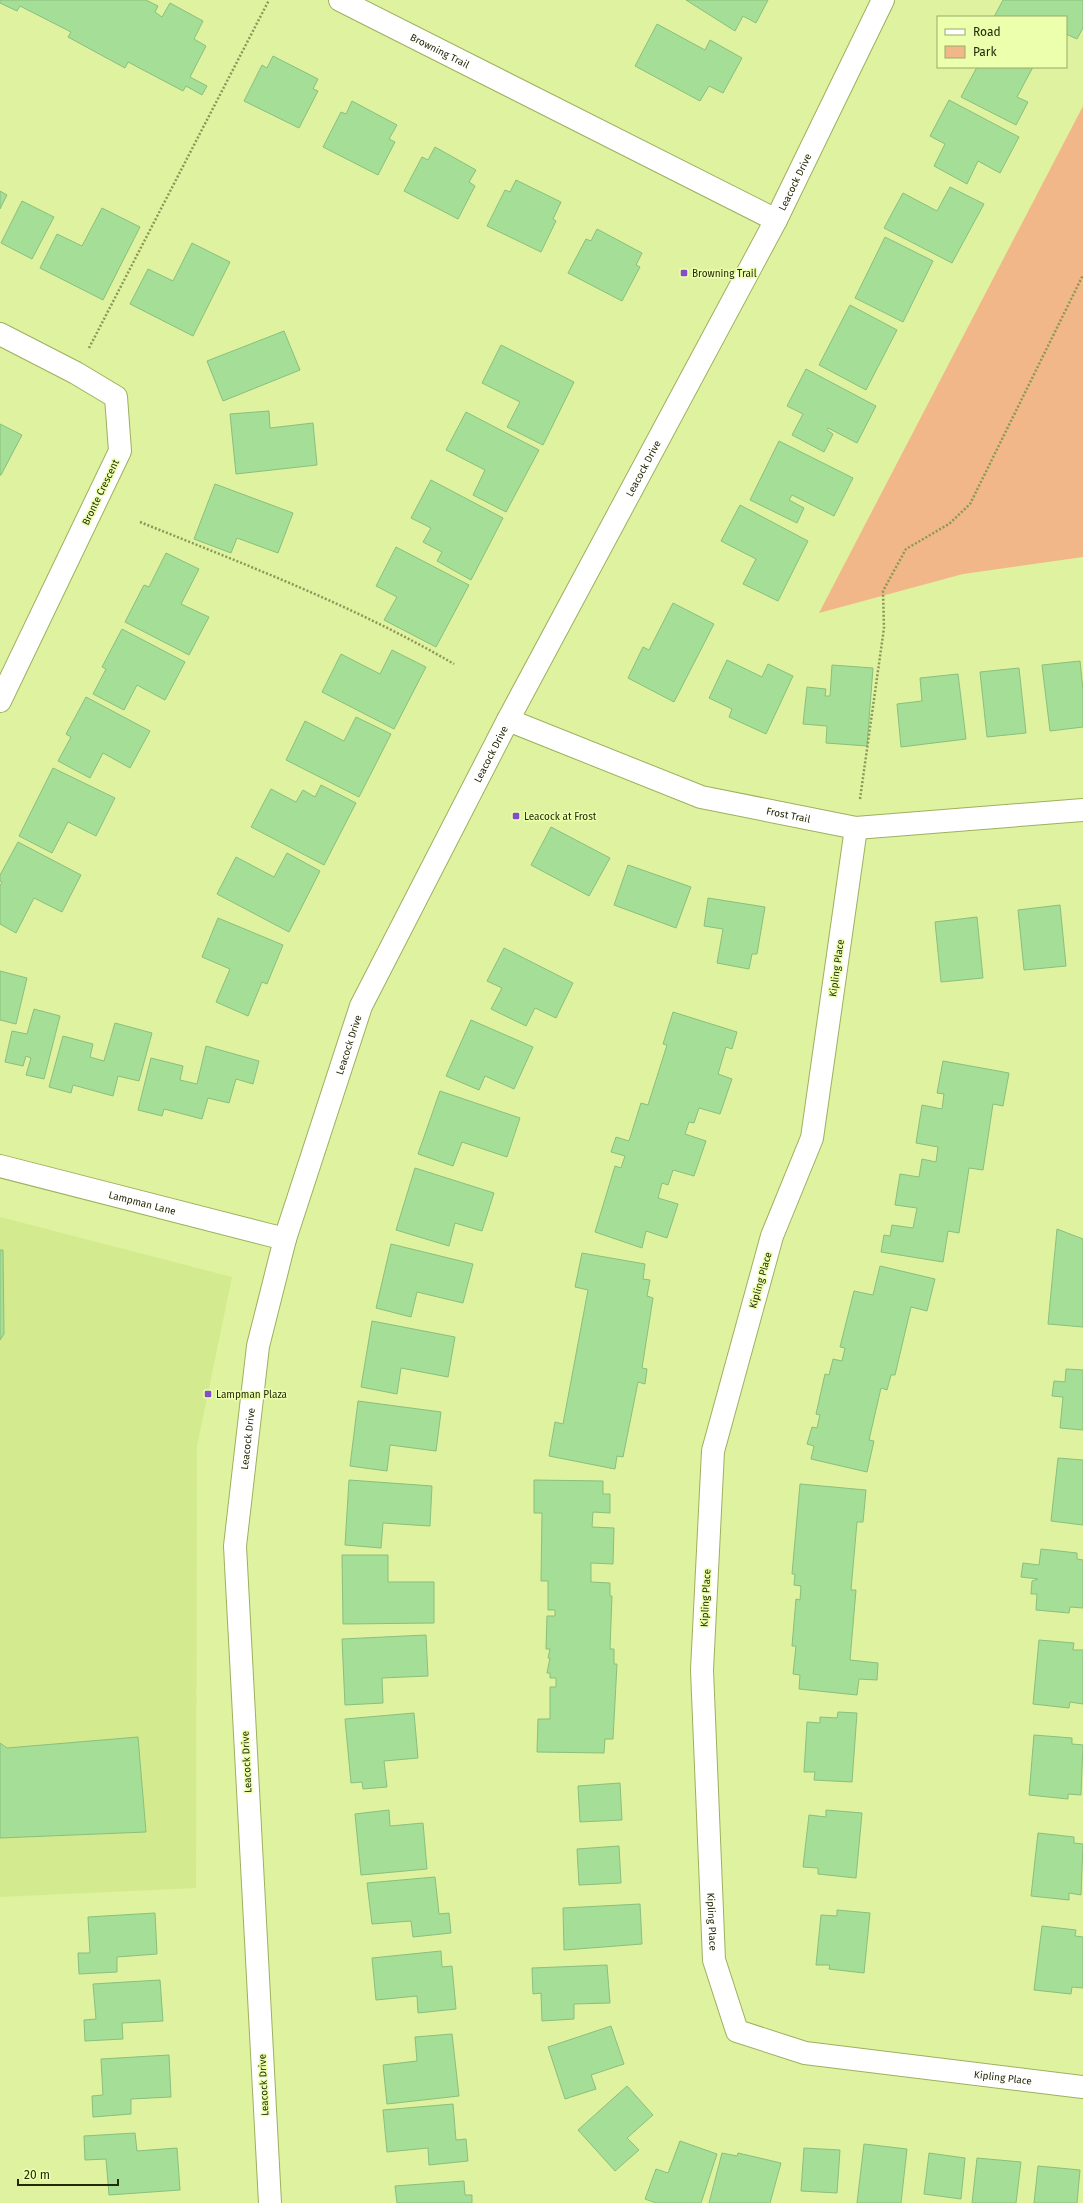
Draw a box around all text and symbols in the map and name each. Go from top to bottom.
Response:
legend [937,16,1067,68]
text: Road [973,25,1001,39]
street label: Browning Trail [408,31,471,71]
text: Park [973,45,997,59]
street label: Leacock Drive [777,152,814,213]
marker: Browning Trail [679,268,689,278]
place label: Browning Trail [692,268,757,280]
street label: Leacock Drive [624,438,664,499]
street label: Bronte Crescent [80,457,122,527]
street label: Leacock Drive [472,724,511,785]
street label: Frost Trail [765,805,811,826]
marker: Leacock at Frost [511,811,521,821]
place label: Leacock at Frost [524,811,597,823]
street label: Kipling Place [827,939,847,998]
street label: Leacock Drive [334,1014,365,1076]
street label: Lampman Lane [107,1189,177,1218]
street label: Kipling Place [747,1251,775,1310]
marker: Lampman Plaza [203,1389,213,1399]
place label: Lampman Plaza [216,1389,287,1401]
street label: Leacock Drive [239,1407,258,1470]
street label: Kipling Place [698,1569,714,1627]
street label: Leacock Drive [239,1731,255,1793]
street label: Kipling Place [704,1892,719,1951]
street label: Leacock Drive [256,2054,272,2116]
street label: Kipling Place [973,2069,1033,2088]
scale bar [18,2161,118,2187]
text: 20 m [24,2168,50,2182]

